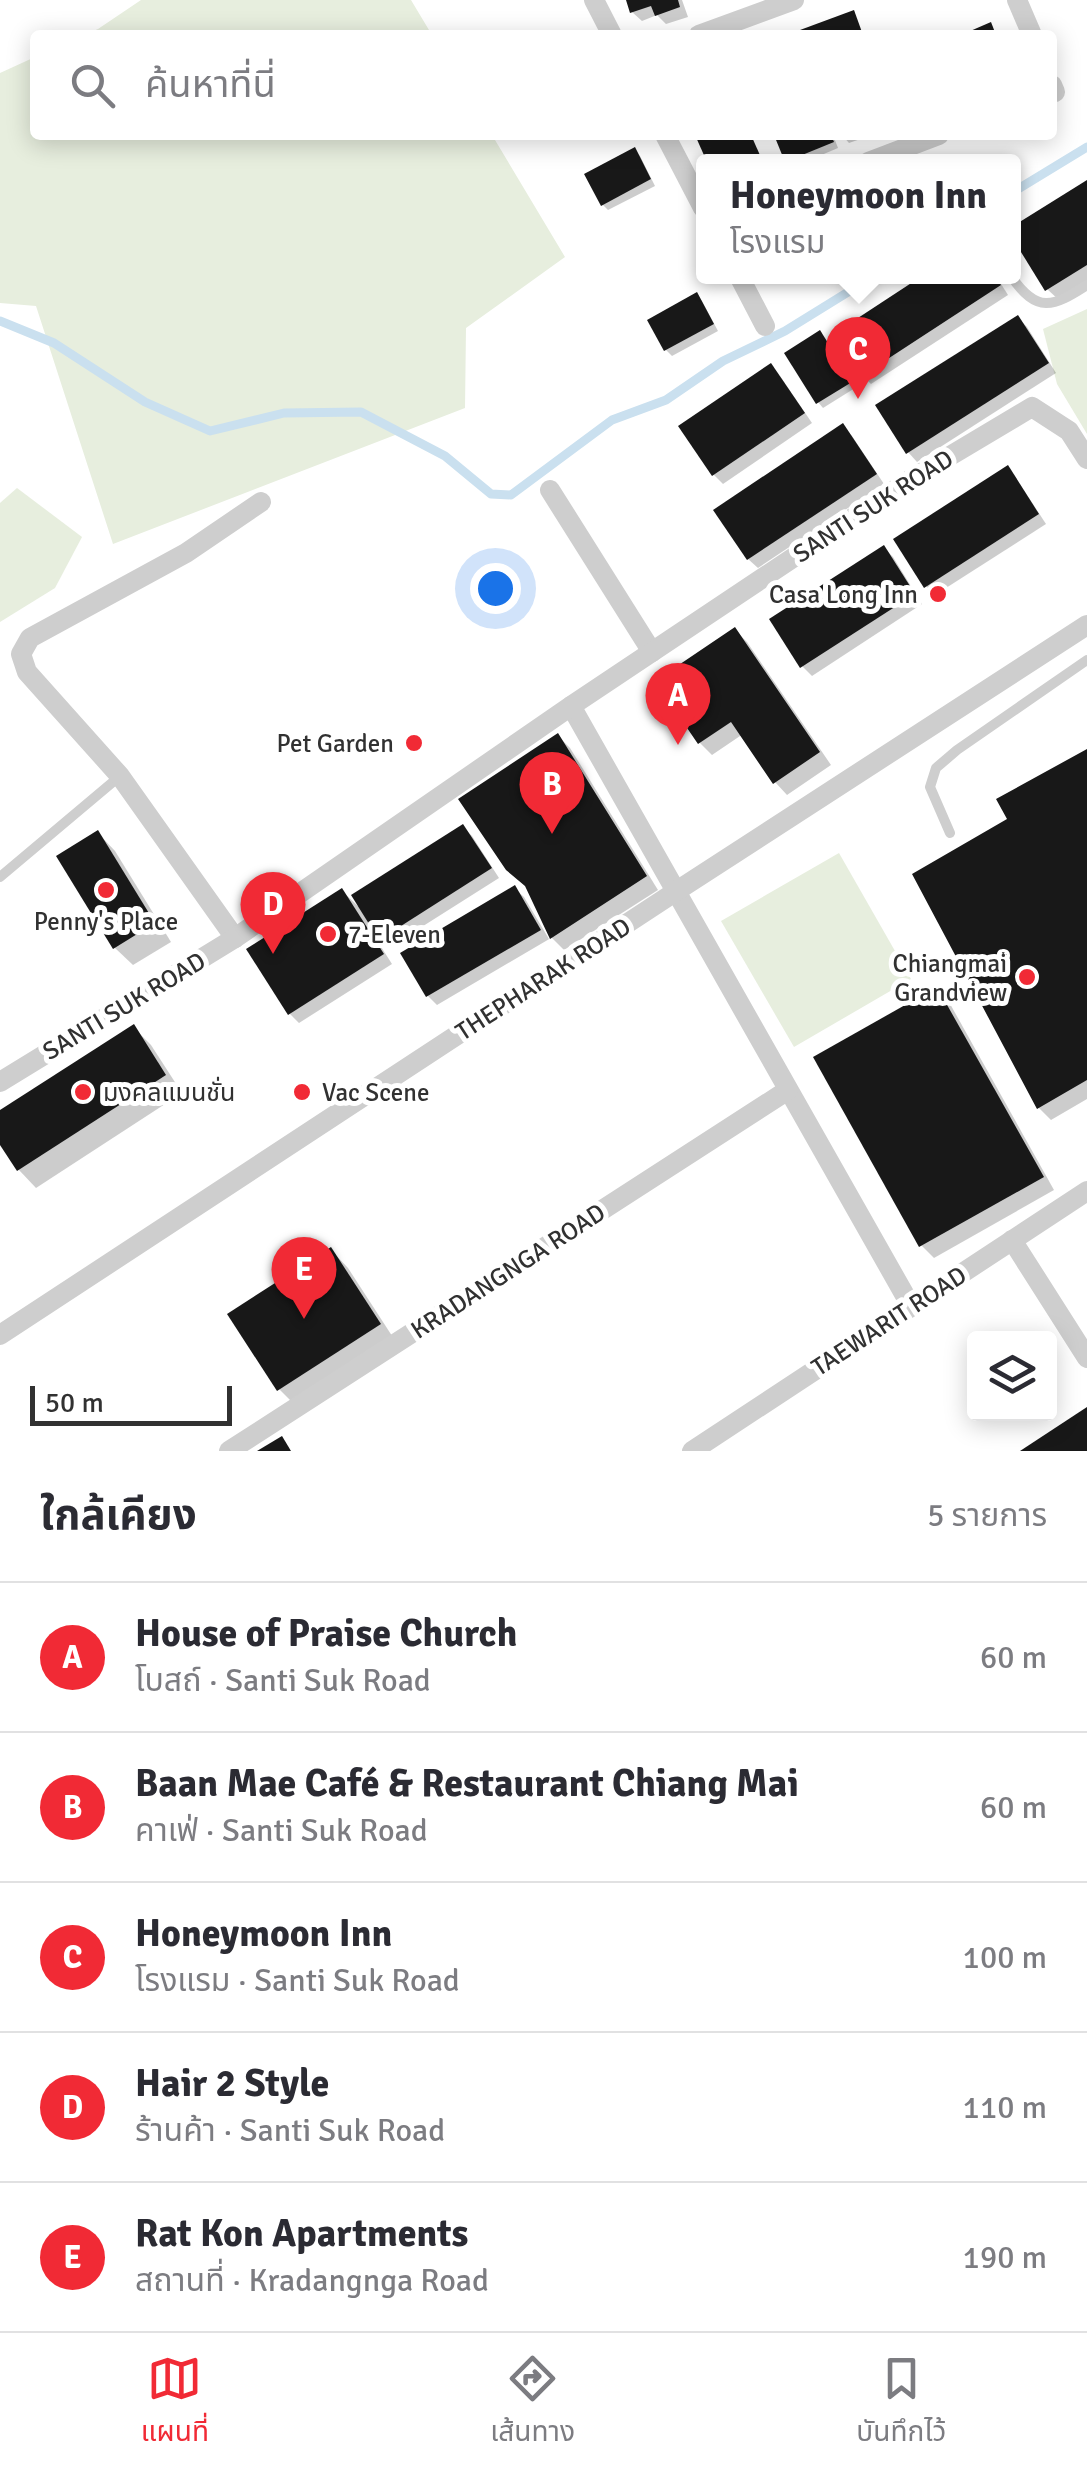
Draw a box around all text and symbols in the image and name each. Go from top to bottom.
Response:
search box [30,30,1057,140]
icon: search [65,58,120,113]
text: ค้นหาที่นี่ [145,61,276,108]
popup [696,154,1021,284]
text: Honeymoon Inn [730,172,987,219]
text: โรงแรม [730,223,825,262]
pin: C [826,316,890,399]
street label: SANTI SUK ROAD [787,443,959,569]
your location [470,563,521,614]
place label: Casa Long Inn [769,579,918,610]
marker: Casa Long Inn [927,583,949,605]
pin: A [646,662,710,745]
place label: Pet Garden [277,728,394,759]
marker: Pet Garden [403,732,425,754]
pin: B [520,752,584,834]
pin: D [240,872,306,954]
marker: Penny's Place [95,879,117,901]
place label: Penny's Place [34,906,178,937]
street label: THEPHARAK ROAD [450,911,636,1047]
place label: 7-Eleven [348,919,441,950]
marker: 7-Eleven [317,923,339,945]
street label: SANTI SUK ROAD [37,945,211,1067]
place label: Chiangmai Grandview [893,948,1007,1008]
marker: Chiangmai Grandview [1016,966,1038,988]
place label: มงคลแมนชั่น [103,1076,235,1108]
place label: Vac Scene [322,1077,429,1108]
marker: มงคลแมนชั่น [72,1081,94,1103]
marker: Vac Scene [291,1081,313,1103]
street label: KRADANGNGA ROAD [405,1197,611,1345]
pin: E [272,1236,336,1319]
street label: TAEWARIT ROAD [806,1259,972,1383]
map controls [967,1331,1057,1421]
button: layers [967,1331,1057,1421]
scale bar [30,1381,232,1426]
text: 50 m [45,1386,104,1420]
text: ใกล้เคียง [40,1490,197,1541]
text: 5 รายการ [927,1496,1047,1535]
text: House of Praise Church [135,1610,517,1657]
text: A [62,1638,83,1677]
text: 60 m [980,1638,1047,1677]
text: โบสถ์ · Santi Suk Road [135,1661,431,1700]
text: Baan Mae Café & Restaurant Chiang Mai [135,1760,799,1807]
text: B [63,1788,82,1827]
text: 60 m [980,1788,1047,1827]
text: คาเฟ่ · Santi Suk Road [135,1811,428,1850]
text: Honeymoon Inn [135,1910,392,1957]
text: C [63,1938,82,1977]
text: 100 m [963,1938,1047,1977]
text: โรงแรม · Santi Suk Road [135,1961,460,2000]
text: Hair 2 Style [135,2060,330,2107]
text: D [62,2088,83,2127]
text: 110 m [963,2088,1047,2127]
text: ร้านค้า · Santi Suk Road [135,2111,445,2150]
text: Rat Kon Apartments [135,2210,468,2257]
text: E [63,2238,82,2277]
text: 190 m [963,2238,1047,2277]
text: สถานที่ · Kradangnga Road [135,2261,489,2300]
tab: แผนที่ [141,2351,209,2454]
tab: เส้นทาง [490,2351,575,2454]
tab: บันทึกไว้ [856,2351,946,2454]

